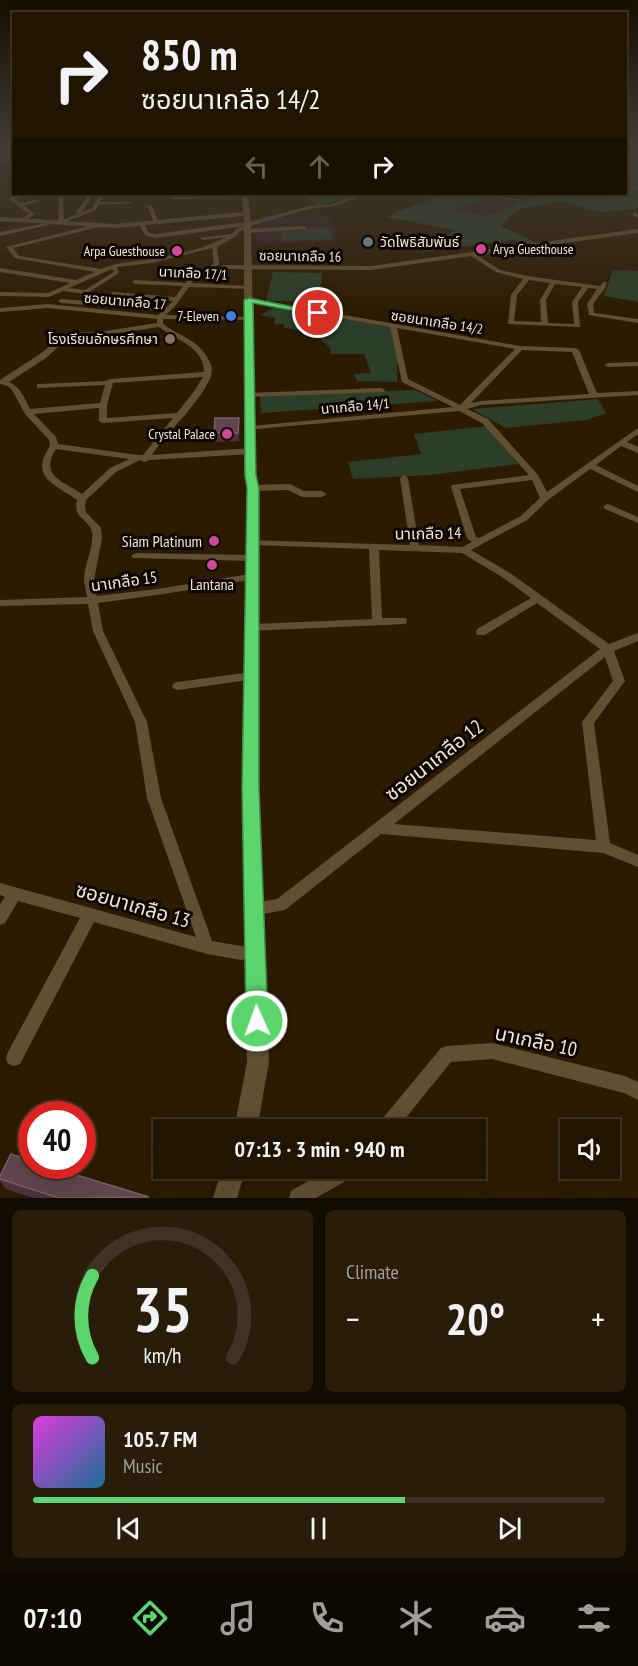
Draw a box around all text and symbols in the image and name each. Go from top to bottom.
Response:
text: 850 m [141,27,238,82]
icon: right [42,36,120,114]
text: ซอยนาเกลือ 14/2 [141,82,320,116]
icon: left [240,150,273,183]
icon: ahead [303,150,336,183]
icon: right [366,150,399,183]
place label: วัดโพธิสัมพันธ์ [380,233,460,251]
marker: วัดโพธิสัมพันธ์ [361,235,375,249]
place label: Arya Guesthouse [493,240,574,258]
place label: Arpa Guesthouse [84,242,165,260]
marker: Arya Guesthouse [474,242,488,256]
marker: Arpa Guesthouse [170,244,184,258]
street label: ซอยนาเกลือ 16 [259,246,341,266]
street label: นาเกลือ 17/1 [158,262,228,284]
pin [292,287,343,338]
street label: ซอยนาเกลือ 17 [83,288,167,314]
icon: arrive [301,296,334,329]
street label: ซอยนาเกลือ 14/2 [390,306,484,338]
place label: 7-Eleven [177,307,219,325]
marker: 7-Eleven [224,309,238,323]
place label: โรงเรียนอักษรศึกษา [48,330,158,348]
marker: โรงเรียนอักษรศึกษา [163,332,177,346]
street label: นาเกลือ 14/1 [320,394,390,418]
place label: Crystal Palace [148,425,215,443]
marker: Crystal Palace [220,427,234,441]
street label: นาเกลือ 14 [394,522,462,544]
place label: Siam Platinum [122,531,202,551]
marker: Siam Platinum [207,534,221,548]
marker: Lantana [205,558,219,572]
street label: นาเกลือ 15 [90,566,158,596]
place label: Lantana [190,574,234,594]
street label: ซอยนาเกลือ 12 [380,713,488,807]
street label: ซอยนาเกลือ 13 [73,876,193,934]
position arrow [225,989,289,1053]
street label: นาเกลือ 10 [492,1020,580,1062]
speed limit sign: 40 [18,1101,96,1179]
map controls [560,1119,620,1179]
button: sound [560,1119,620,1179]
text: 07:13 · 3 min · 940 m [234,1135,405,1163]
text: Climate [346,1259,399,1285]
text: 35 [133,1268,192,1349]
text: 20° [446,1289,505,1347]
text: − [346,1297,360,1340]
text: + [591,1297,605,1340]
text: km/h [143,1341,182,1369]
text: 105.7 FM [123,1425,197,1453]
text: Music [123,1453,163,1479]
icon: previous [112,1512,145,1545]
icon: pause [302,1512,335,1545]
icon: next [493,1512,526,1545]
icon: directions [129,1597,171,1639]
icon: music [217,1597,259,1639]
icon: phone [306,1597,348,1639]
icon: climate [395,1597,437,1639]
icon: car [484,1597,526,1639]
icon: filters [573,1597,615,1639]
text: 07:10 [23,1601,82,1635]

